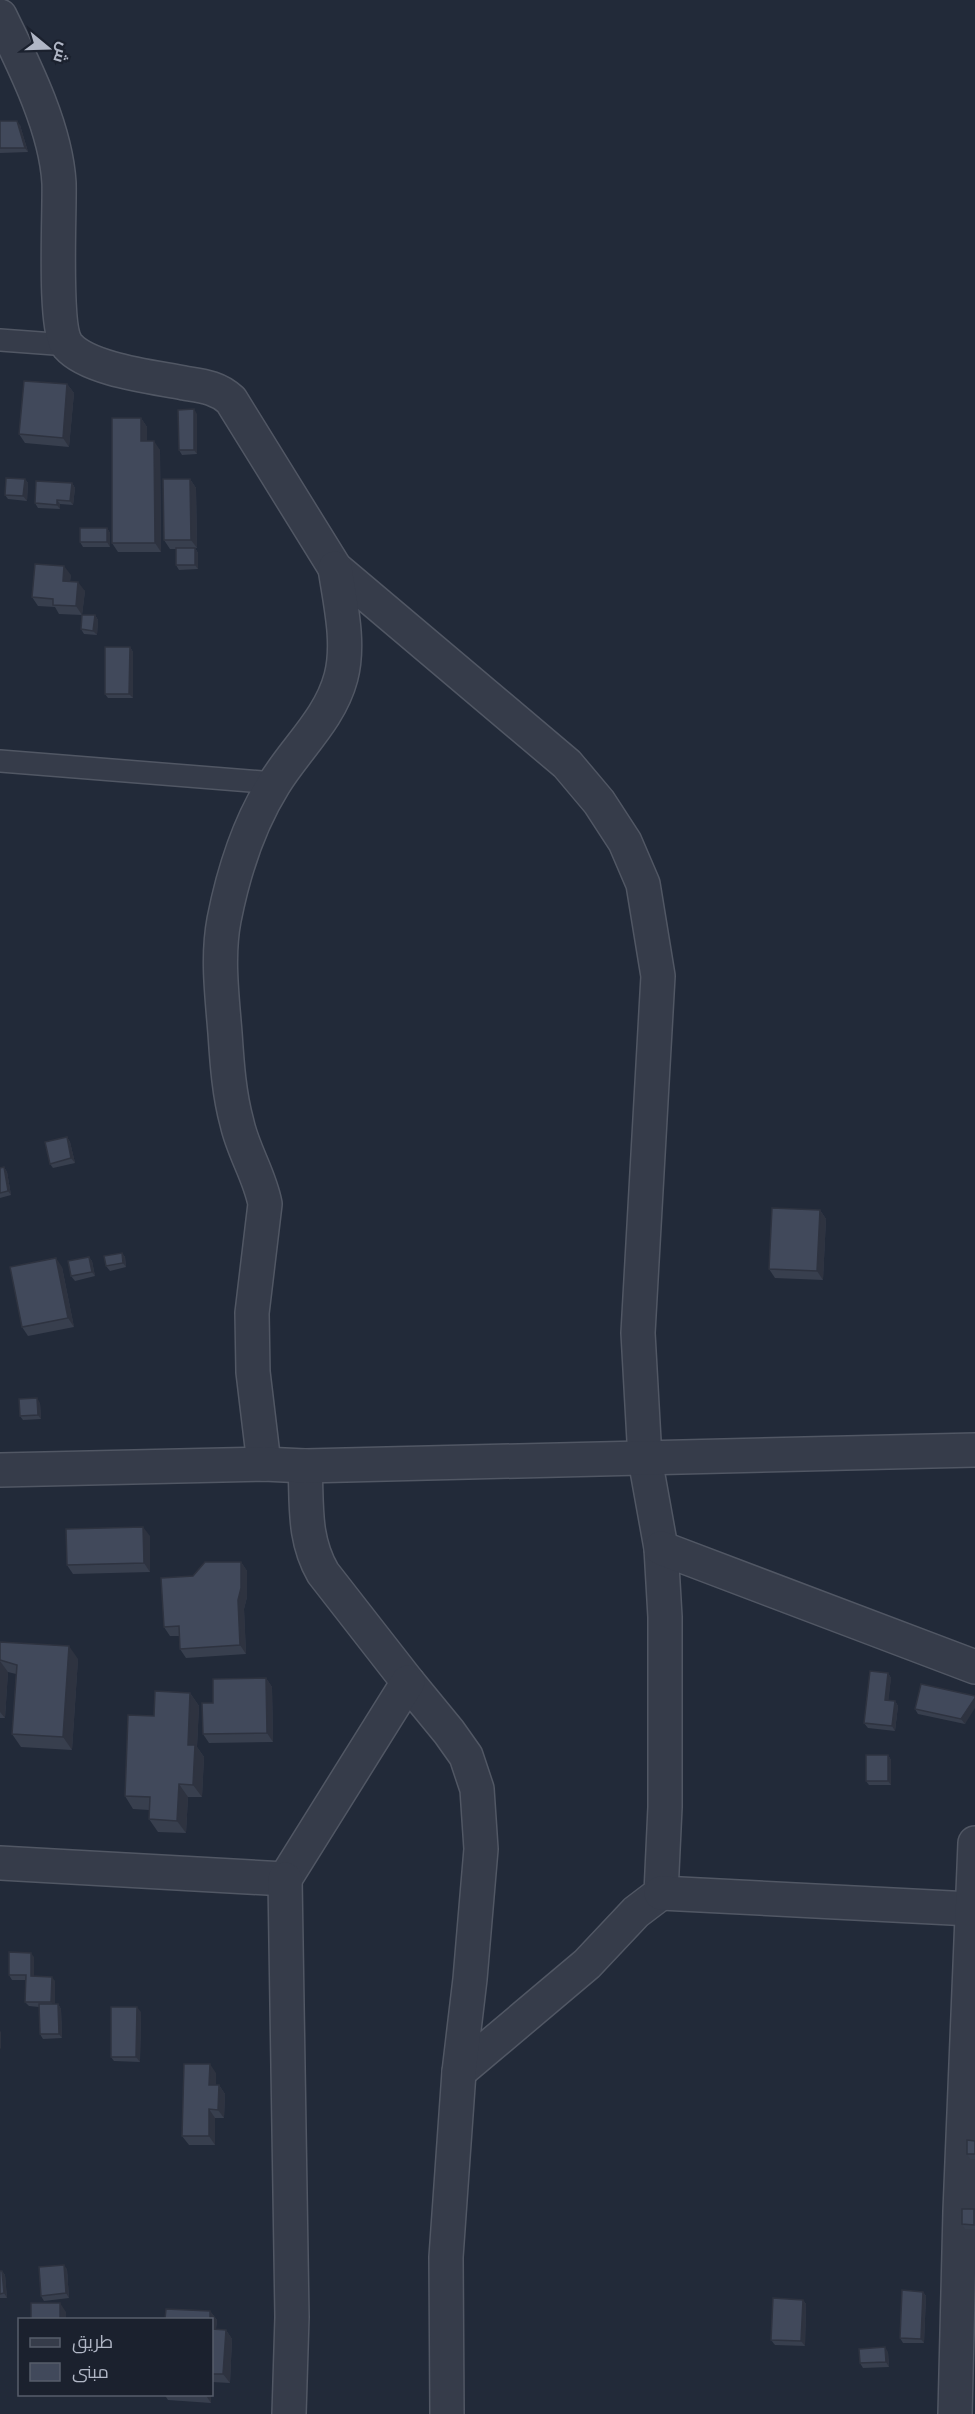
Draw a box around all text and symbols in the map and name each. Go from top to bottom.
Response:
north arrow [18,18,78,78]
text: ش [49,40,74,66]
legend [18,2318,213,2396]
text: طريق [72,2331,113,2354]
text: مبنى [72,2361,109,2383]

